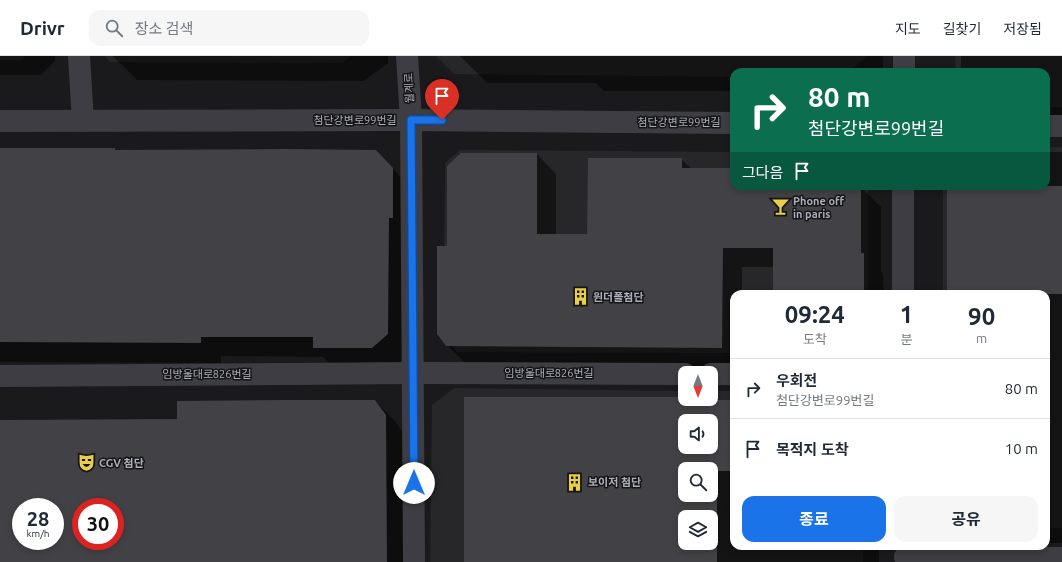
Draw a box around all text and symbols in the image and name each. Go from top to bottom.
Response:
search box [89,10,369,46]
text: Drivr [20,17,65,39]
icon: search [103,17,125,39]
text: 장소 검색 [135,20,193,37]
text: 지도 [895,21,921,37]
text: 길찾기 [943,21,981,37]
text: 저장됨 [1003,21,1042,37]
street label: 월계로 [402,73,416,103]
pin [425,79,459,120]
text: 80 m [808,81,870,112]
icon: right [742,84,794,136]
icon: arrive [431,85,453,107]
street label: 첨단강변로99번길 [313,114,397,126]
street label: 첨단강변로99번길 [637,116,721,128]
text: 첨단강변로99번길 [808,118,944,138]
icon: arrive [791,160,813,182]
text: 그다음 [742,164,783,181]
place label: Phone off in paris [793,195,845,220]
bar icon: Phone off in paris [770,197,790,217]
building icon: 원더폴첨단 [570,287,590,307]
place label: 원더폴첨단 [593,291,644,303]
text: 09:24 [785,301,845,328]
text: 1 [900,301,913,328]
text: 90 [968,303,995,330]
text: m [976,331,987,345]
text: 도착 [803,332,827,346]
text: 분 [901,332,912,346]
north arrow [678,366,718,406]
map controls [678,366,718,550]
street label: 임방울대로826번길 [504,367,594,379]
street label: 임방울대로826번길 [162,368,252,380]
text: 우회전 [776,372,817,389]
icon: right [742,378,764,400]
text: 80 m [1005,380,1038,397]
text: 첨단강변로99번길 [776,393,874,407]
button: sound [678,414,718,454]
icon: arrive [742,438,764,460]
text: 10 m [1005,440,1038,457]
text: 목적지 도착 [776,441,849,458]
theatre icon: CGV 첨단 [76,453,96,473]
place label: CGV 첨단 [99,457,144,469]
position arrow [393,462,435,504]
button: search [678,462,718,502]
building icon: 보이저 첨단 [565,472,585,492]
place label: 보이저 첨단 [588,476,641,488]
button: 종료 [742,496,886,542]
button: 공유 [894,496,1038,542]
speed limit sign: 30 [72,498,124,550]
text: 28 [27,507,49,530]
button: layers [678,510,718,550]
text: km/h [26,528,50,539]

